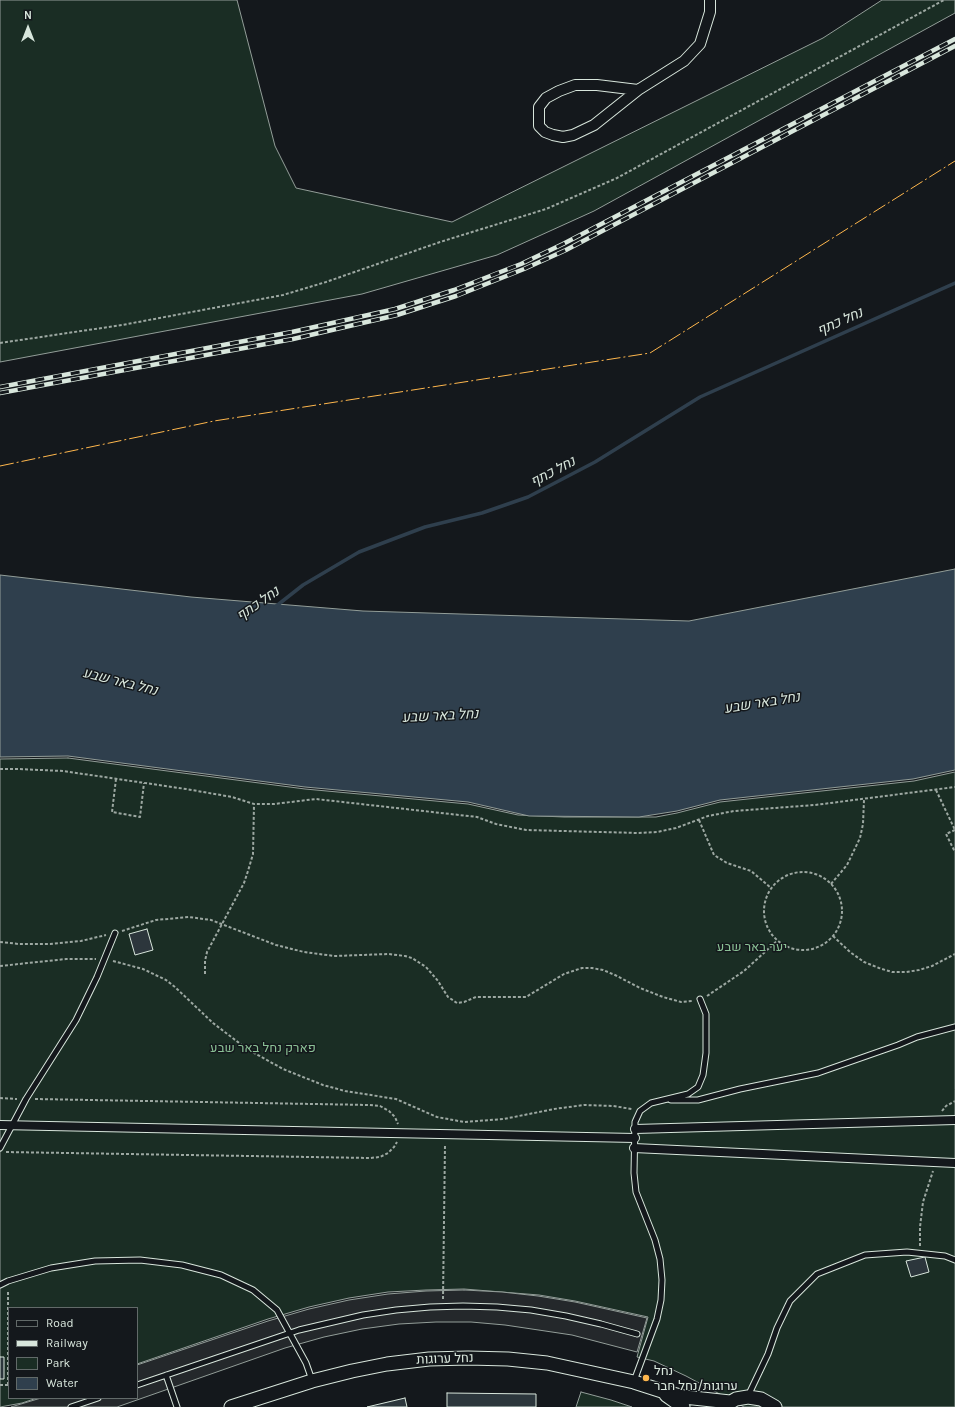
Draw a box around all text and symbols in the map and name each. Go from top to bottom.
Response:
north arrow [8,8,48,48]
text: N [24,9,32,22]
water label: נחל כתף [815,304,865,340]
water label: נחל כתף [528,453,578,491]
water label: נחל כתף [233,583,283,625]
water label: נחל באר שבע [81,665,159,699]
water label: נחל באר שבע [723,689,801,717]
water label: נחל באר שבע [401,706,479,726]
park label: יער באר שבע [717,939,787,955]
park label: פארק נחל באר שבע [210,1040,316,1056]
legend [8,1307,138,1399]
text: Road [46,1316,74,1330]
text: Railway [46,1336,88,1350]
street label: נחל ערוגות [416,1350,474,1368]
text: Park [46,1356,70,1370]
place label: נחל ערוגות/נחל חבר [654,1363,738,1394]
marker: נחל ערוגות/נחל חבר [641,1373,651,1383]
text: Water [46,1376,78,1390]

